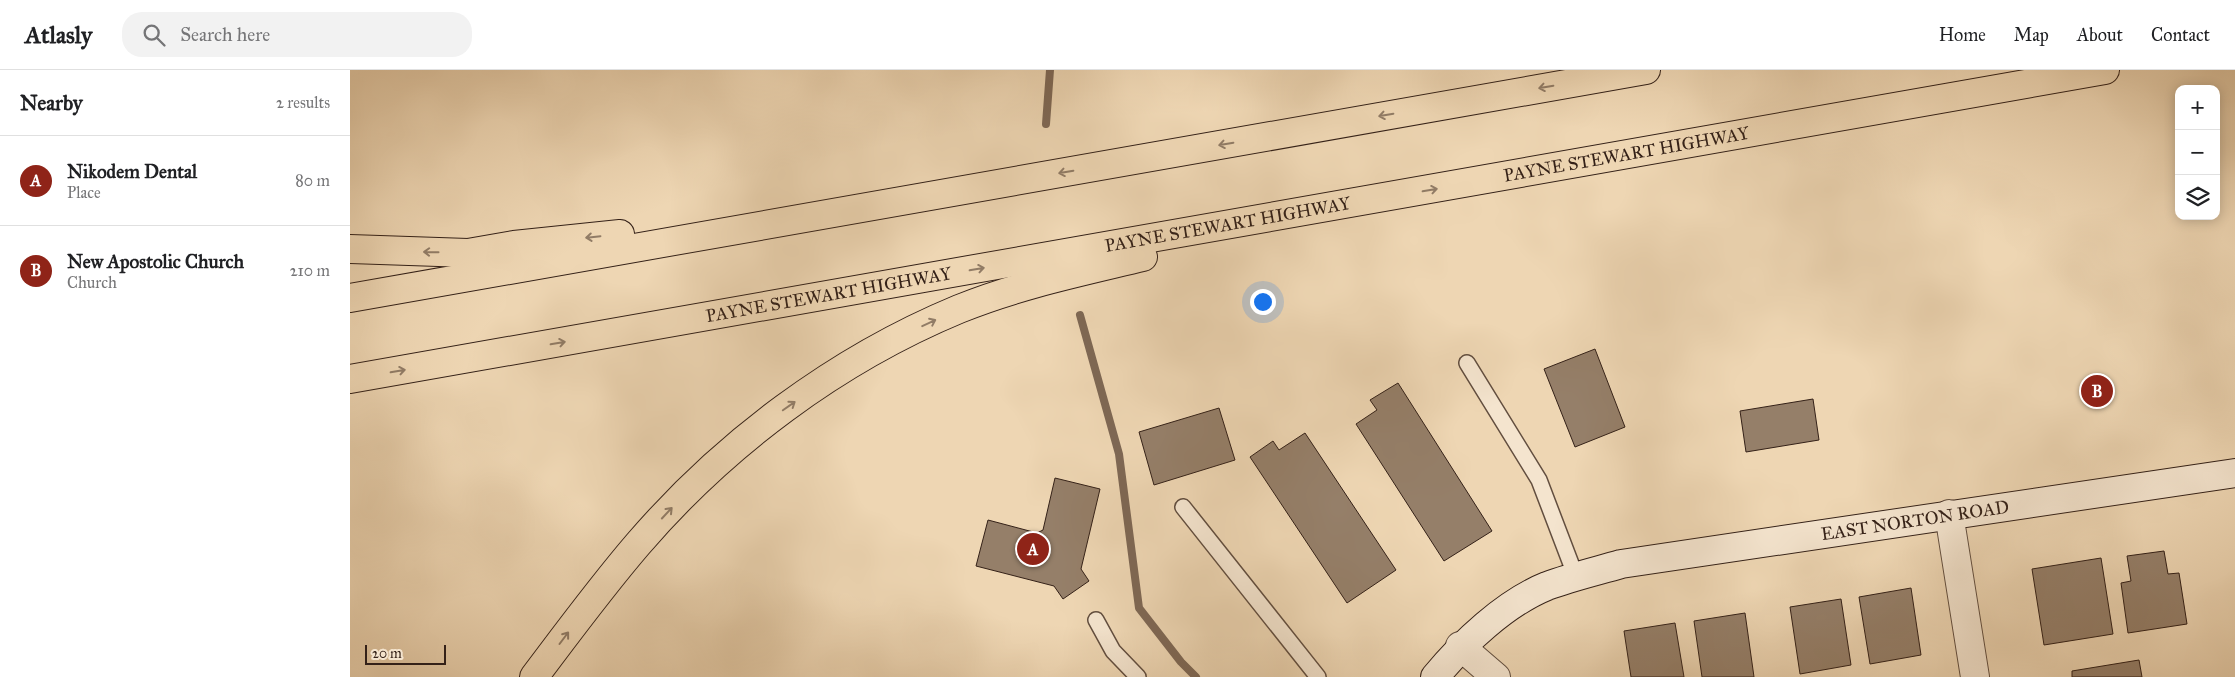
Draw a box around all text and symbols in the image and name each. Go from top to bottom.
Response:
search box [122,12,472,57]
text: Atlasly [25,20,92,50]
icon: search [140,21,168,49]
text: Search here [180,23,270,46]
text: Home [1939,24,1986,46]
text: Map [2014,24,2049,46]
text: About [2077,24,2123,46]
text: Contact [2151,24,2210,46]
one-way arrow [1538,83,1554,93]
map controls [2175,85,2220,220]
button: + [2175,85,2220,130]
text: Nearby [20,90,83,116]
text: 2 results [276,93,330,112]
one-way arrow [1378,111,1394,121]
street label: PAYNE STEWART HIGHWAY [1502,122,1751,187]
button: − [2175,130,2220,175]
one-way arrow [1218,139,1234,149]
text: Nikodem Dental [67,160,197,183]
one-way arrow [1058,168,1074,178]
text: A [31,171,41,190]
text: 80 m [295,171,330,190]
button: layers [2175,175,2220,220]
text: Place [67,183,101,202]
one-way arrow [1421,184,1437,194]
street label: PAYNE STEWART HIGHWAY [1103,192,1353,257]
one-way arrow [585,232,601,242]
one-way arrow [424,247,440,257]
text: New Apostolic Church [67,250,244,273]
text: B [31,261,41,280]
text: 210 m [290,261,330,280]
street label: PAYNE STEWART HIGHWAY [704,262,954,327]
one-way arrow [968,264,984,274]
text: Church [67,273,117,292]
your location [1250,289,1276,315]
one-way arrow [921,318,936,328]
one-way arrow [550,337,566,347]
one-way arrow [390,365,406,375]
pin: B [2081,372,2113,410]
one-way arrow [782,401,796,411]
street label: EAST NORTON ROAD [1819,496,2010,545]
one-way arrow [661,506,673,519]
pin: A [1017,530,1049,568]
one-way arrow [558,632,569,645]
scale bar [365,642,446,665]
text: 20 m [372,645,402,662]

